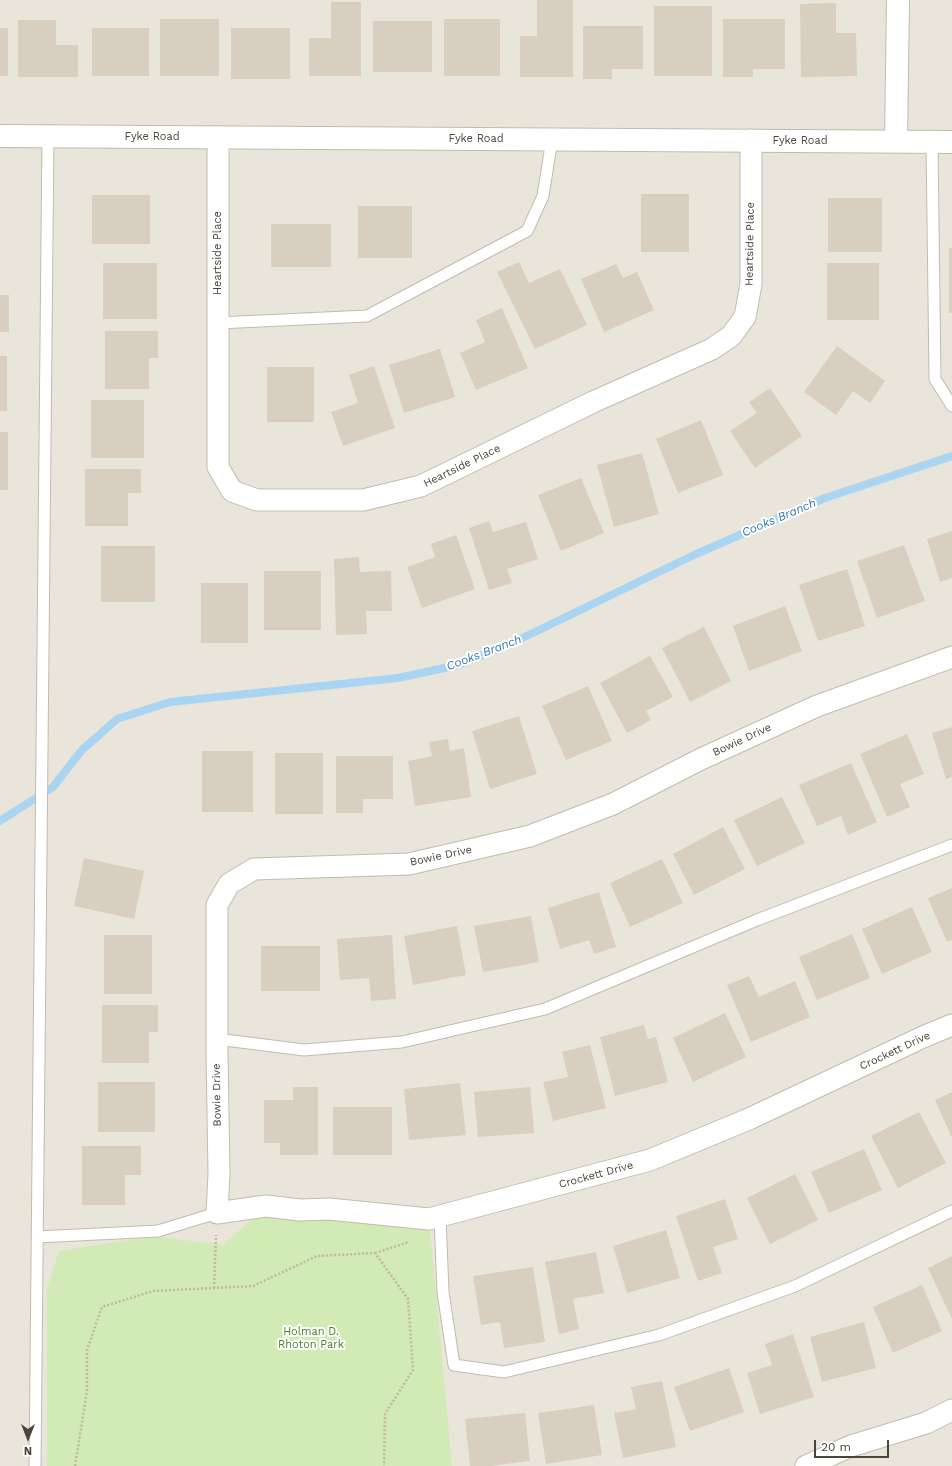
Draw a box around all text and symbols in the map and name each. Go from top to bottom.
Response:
street label: Fyke Road [124,130,180,144]
street label: Fyke Road [448,132,504,146]
street label: Fyke Road [772,134,828,148]
street label: Heartside Place [743,202,757,286]
street label: Heartside Place [211,211,225,295]
street label: Heartside Place [421,442,503,490]
water label: Cooks Branch [740,496,818,540]
water label: Cooks Branch [444,632,524,674]
street label: Bowie Drive [711,721,773,759]
street label: Bowie Drive [409,843,473,869]
street label: Crockett Drive [858,1029,932,1073]
street label: Bowie Drive [210,1063,224,1127]
street label: Crockett Drive [557,1159,635,1191]
park label: Holman D. Rhoton Park [278,1325,344,1351]
north arrow [8,1418,48,1458]
scale bar [816,1432,891,1458]
text: 20 m [821,1440,851,1454]
text: N [24,1444,32,1457]

